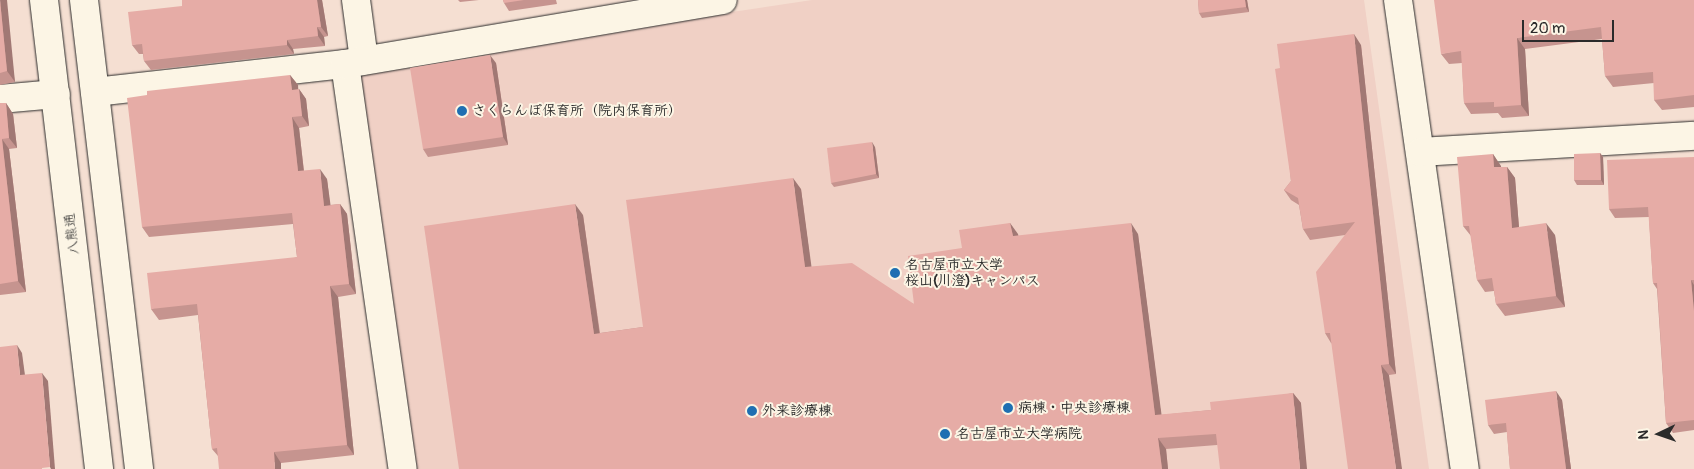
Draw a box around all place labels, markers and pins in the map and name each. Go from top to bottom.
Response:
place label: さくらんぼ保育所（院内保育所） [472,103,682,119]
marker: さくらんぼ保育所（院内保育所） [456,105,468,117]
place label: 名古屋市立大学 桜山(川澄)キャンパス [905,257,1040,290]
marker: 名古屋市立大学 桜山(川澄)キャンパス [889,267,901,279]
place label: 病棟・中央診療棟 [1018,400,1130,416]
marker: 病棟・中央診療棟 [1002,402,1014,414]
place label: 外来診療棟 [762,403,832,419]
marker: 外来診療棟 [746,405,758,417]
place label: 名古屋市立大学病院 [956,426,1082,442]
marker: 名古屋市立大学病院 [938,427,952,441]

